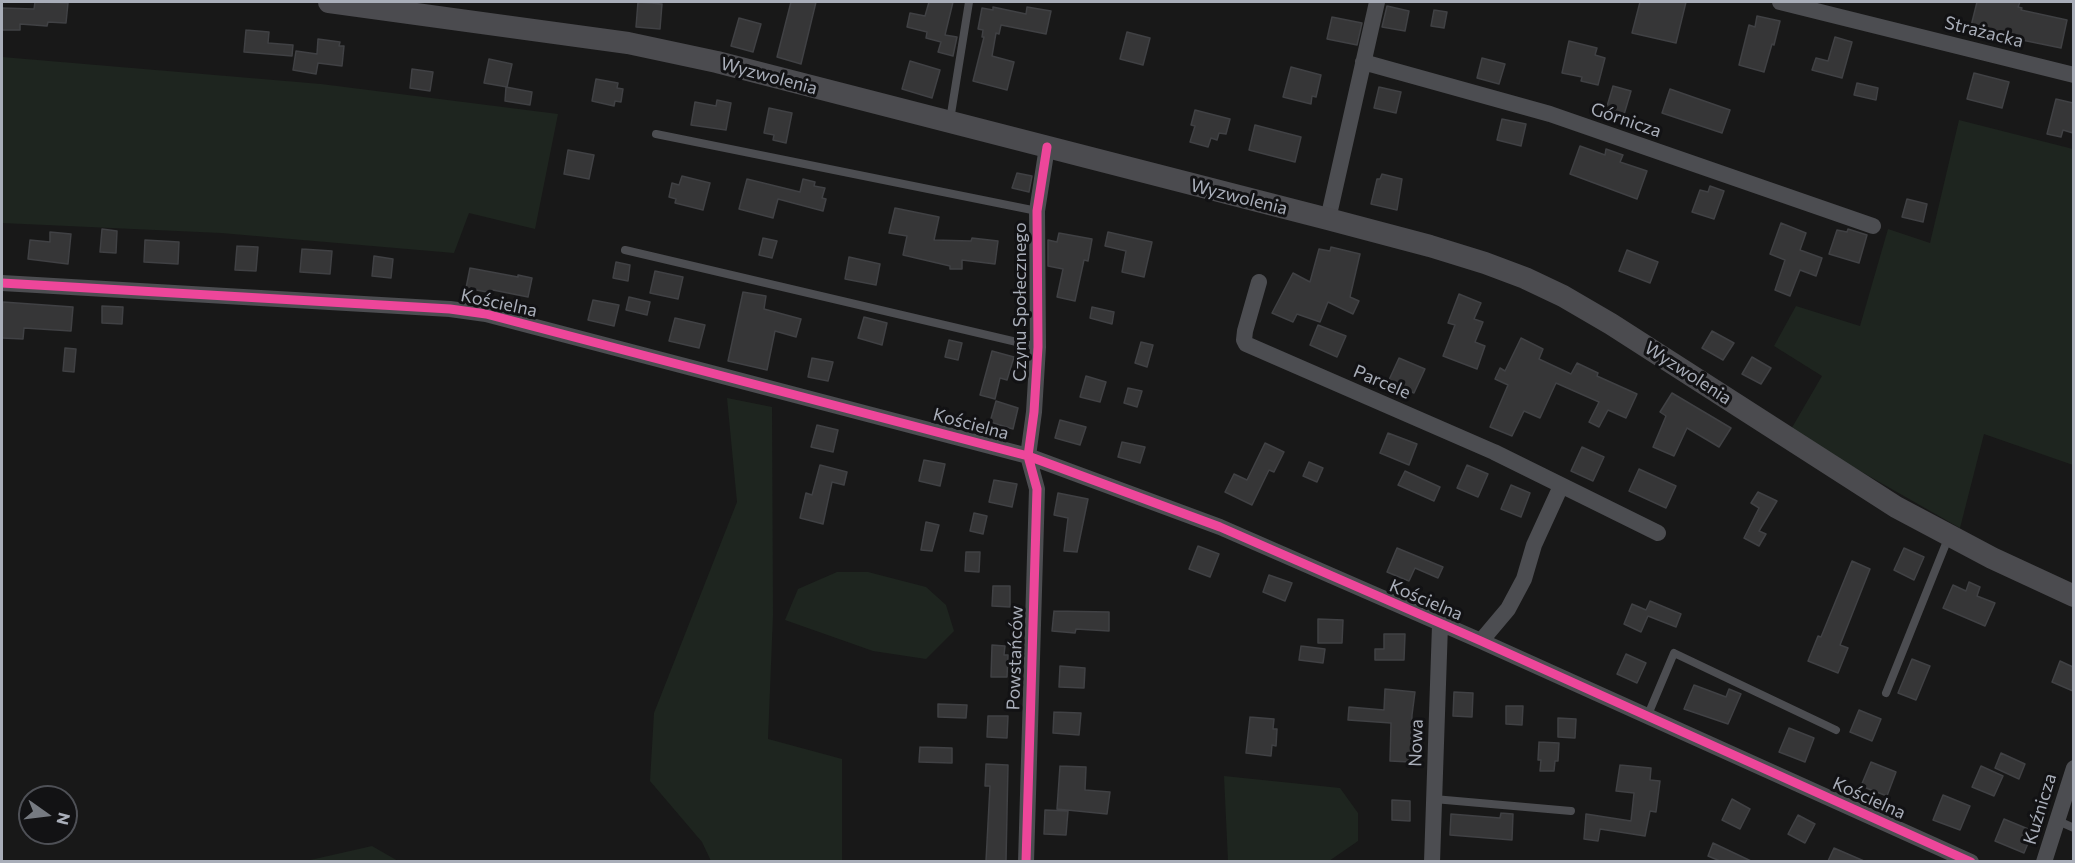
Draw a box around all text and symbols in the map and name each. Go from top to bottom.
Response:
street label: Strażacka [1942,12,2026,52]
street label: Wyzwolenia [718,53,820,99]
street label: Górnicza [1588,98,1664,142]
street label: Wyzwolenia [1188,175,1290,219]
street label: Czynu Społecznego [1009,222,1031,382]
street label: Kościelna [459,284,539,322]
street label: Wyzwolenia [1640,337,1736,409]
street label: Parcele [1350,360,1414,404]
street label: Kościelna [931,404,1011,444]
street label: Kościelna [1386,575,1466,625]
street label: Powstańców [1002,605,1028,711]
street label: Nowa [1404,719,1428,767]
street label: Kuźnicza [2019,771,2061,847]
street label: Kościelna [1829,772,1909,824]
north arrow [18,785,78,845]
text: N [53,811,75,827]

